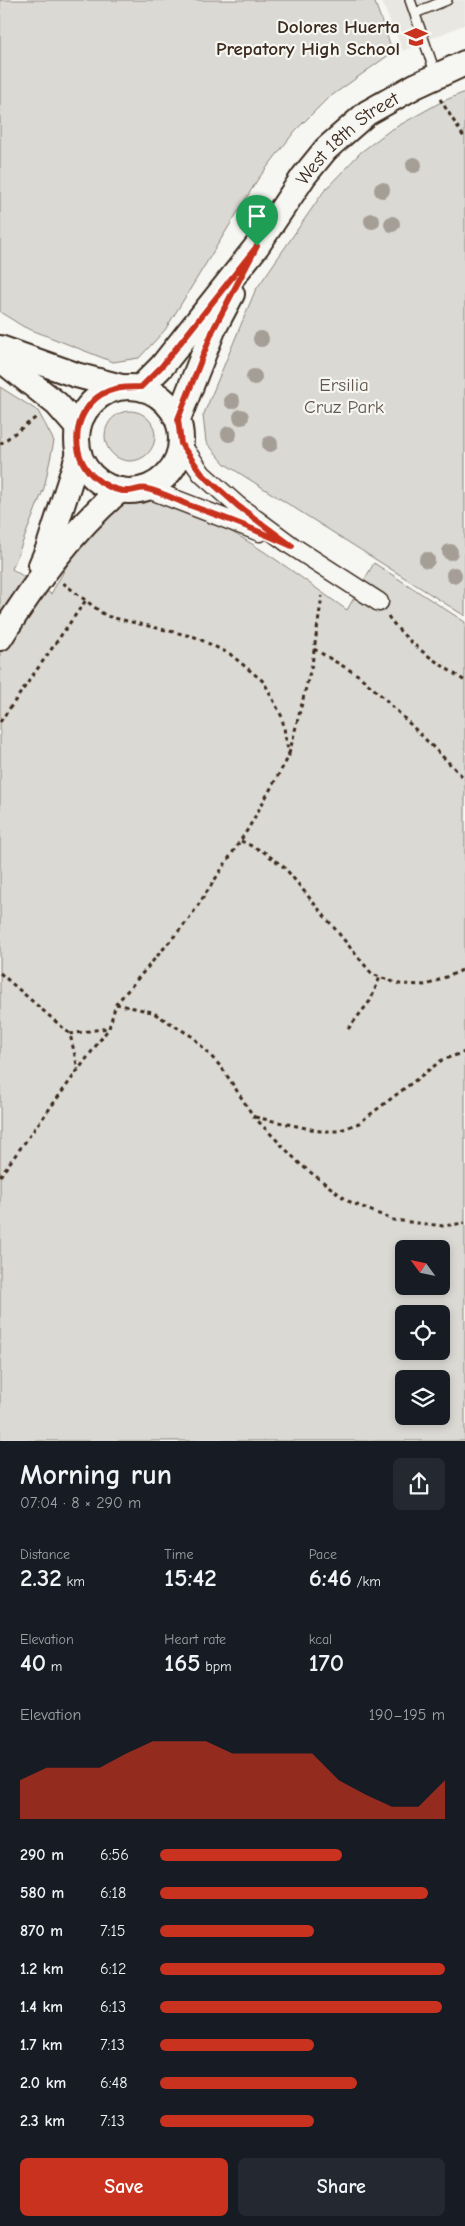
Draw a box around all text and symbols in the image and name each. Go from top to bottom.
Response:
place label: Dolores Huerta Prepatory High School [216,16,400,60]
school or university icon: Dolores Huerta Prepatory High School [403,24,429,50]
street label: West 18th Street [291,87,403,189]
pin [236,195,278,246]
icon: arrive [243,202,271,230]
park label: Ersilia Cruz Park [304,374,385,418]
north arrow [395,1240,450,1295]
map controls [395,1240,450,1425]
button: locate [395,1305,450,1360]
button: layers [395,1370,450,1425]
button: share [393,1458,445,1510]
text: Morning run [20,1459,172,1491]
text: 07:04 · 8 × 290 m [20,1494,141,1512]
text: Distance [20,1546,70,1563]
text: Time [164,1546,193,1563]
text: Pace [309,1546,337,1563]
text: 2.32 [20,1563,62,1592]
text: 15:42 [164,1563,217,1592]
text: 6:46 [309,1563,352,1592]
text: km [62,1573,85,1590]
text: /km [352,1573,381,1590]
text: Elevation [20,1631,74,1648]
text: Heart rate [164,1631,226,1648]
text: kcal [309,1631,332,1648]
text: 40 [20,1648,46,1677]
text: 165 [164,1648,201,1677]
text: 170 [309,1648,344,1677]
text: m [46,1658,62,1675]
text: bpm [201,1658,232,1675]
text: Elevation [20,1706,81,1724]
text: 190–195 m [369,1706,445,1724]
text: 290 m [20,1846,64,1864]
text: 6:56 [100,1846,129,1864]
text: 580 m [20,1884,64,1902]
text: 6:18 [100,1884,126,1902]
text: 870 m [20,1922,63,1940]
text: 7:15 [100,1922,125,1940]
text: 1.2 km [20,1960,63,1978]
text: 6:12 [100,1960,126,1978]
text: 1.4 km [20,1998,63,2016]
text: 6:13 [100,1998,126,2016]
text: 1.7 km [20,2036,63,2054]
text: 7:13 [100,2036,125,2054]
text: 2.0 km [20,2074,66,2092]
text: 6:48 [100,2074,128,2092]
text: 2.3 km [20,2112,65,2130]
text: 7:13 [100,2112,125,2130]
button: Save [20,2158,228,2216]
button: Share [238,2158,445,2216]

